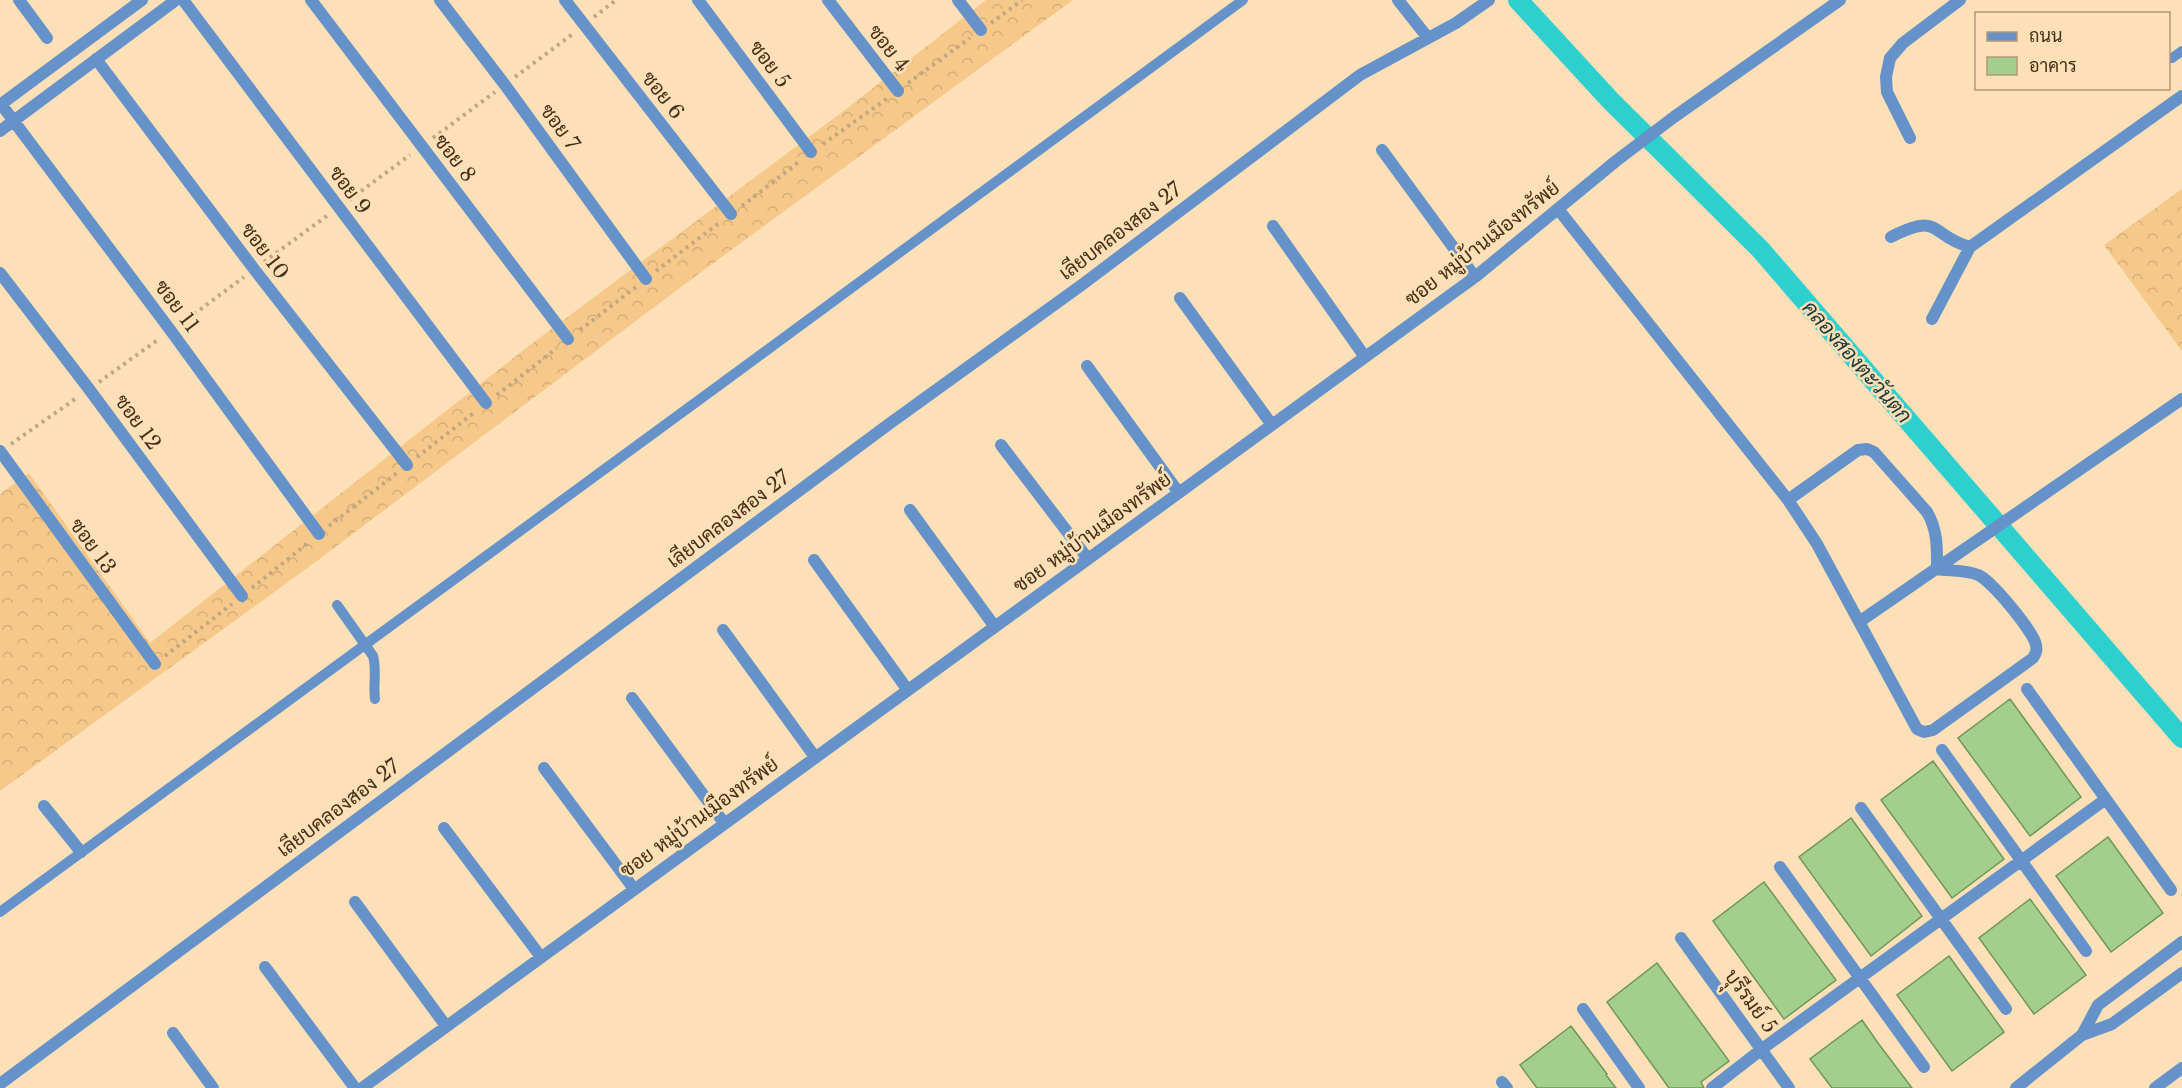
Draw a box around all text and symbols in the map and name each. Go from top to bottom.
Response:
legend [1975,12,2170,90]
street label: ซอย 4 [863,20,915,76]
text: ถนน [2029,25,2062,47]
street label: ซอย 5 [745,36,795,92]
text: อาคาร [2029,55,2077,77]
street label: ซอย 6 [637,66,689,124]
street label: ซอย 7 [535,99,585,156]
street label: ซอย 8 [429,129,481,187]
street label: ซอย 9 [324,161,376,219]
street label: ซอย หมู่บ้านเมืองทรัพย์ [1399,174,1566,313]
street label: เลียบคลองสอง 27 [1053,176,1187,285]
street label: ซอย 10 [236,218,294,284]
street label: ซอย 11 [150,275,204,337]
water label: คลองสองตะวันตก [1797,295,1917,429]
street label: ซอย 12 [110,390,166,454]
street label: เลียบคลองสอง 27 [661,464,795,573]
street label: ซอย หมู่บ้านเมืองทรัพย์ [1007,465,1177,600]
street label: ซอย 13 [65,514,121,578]
street label: ซอย หมู่บ้านเมืองทรัพย์ [614,750,784,885]
street label: เลียบคลองสอง 27 [271,753,405,862]
street label: บุุรีรมย์ 5 [1713,963,1784,1043]

